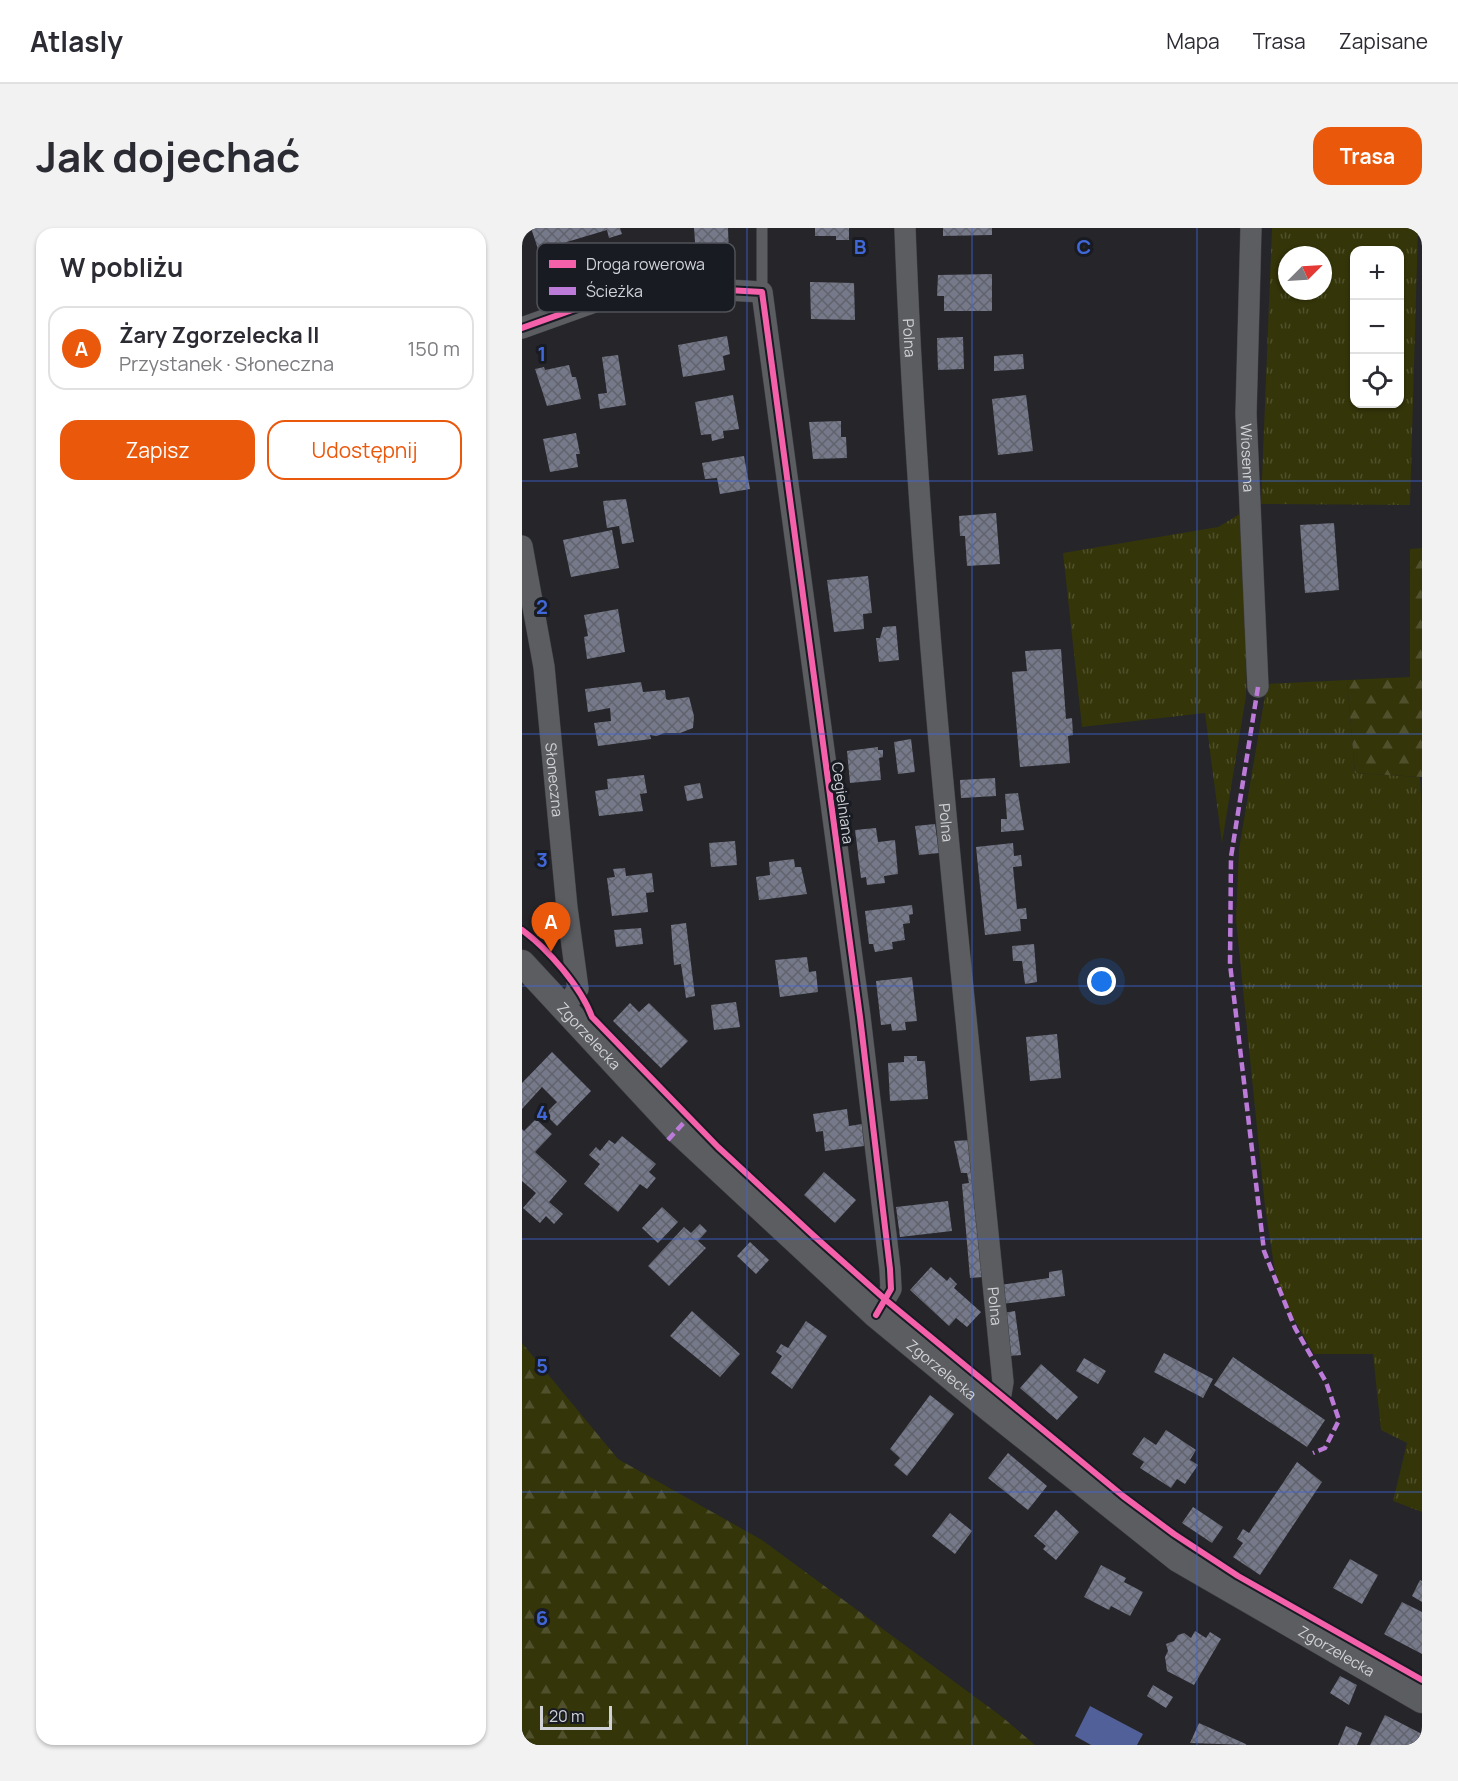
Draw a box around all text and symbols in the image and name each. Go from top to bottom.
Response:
text: Atlasly [30,22,123,60]
text: Mapa [1166,27,1220,55]
text: Trasa [1253,27,1306,55]
text: Zapisane [1339,27,1428,55]
text: Jak dojechać [36,127,300,185]
button: Trasa [1313,127,1422,185]
text: B [854,233,867,260]
text: C [1077,233,1091,260]
legend [537,243,735,312]
north arrow [1278,246,1332,300]
map controls [1350,246,1404,408]
button: + [1350,246,1404,300]
text: W pobliżu [60,249,183,285]
text: Droga rowerowa [586,253,705,275]
text: Ścieżka [586,280,643,302]
button: − [1350,300,1404,354]
street label: Polna [898,318,921,358]
text: Żary Zgorzelecka II [119,320,319,350]
text: A [75,335,88,362]
text: 150 m [407,335,460,362]
text: 1 [538,340,546,367]
text: Przystanek · Słoneczna [119,350,334,377]
button: locate [1350,354,1404,408]
button: Zapisz [60,420,255,480]
button: Udostępnij [267,420,462,480]
street label: Wiosenna [1236,423,1260,493]
text: 2 [536,593,548,620]
street label: Słoneczna [541,741,569,818]
street label: Cegielniana [827,761,859,845]
street label: Polna [934,802,959,843]
text: 3 [536,846,548,873]
pin: A [531,902,570,952]
your location [1087,967,1116,996]
street label: Zgorzelecka [553,997,626,1074]
text: 4 [536,1099,548,1126]
street label: Polna [983,1286,1008,1326]
street label: Zgorzelecka [902,1334,981,1404]
text: 5 [536,1352,548,1379]
text: 6 [536,1604,548,1631]
street label: Zgorzelecka [1295,1620,1379,1681]
scale bar [540,1703,612,1730]
text: 20 m [549,1705,585,1727]

